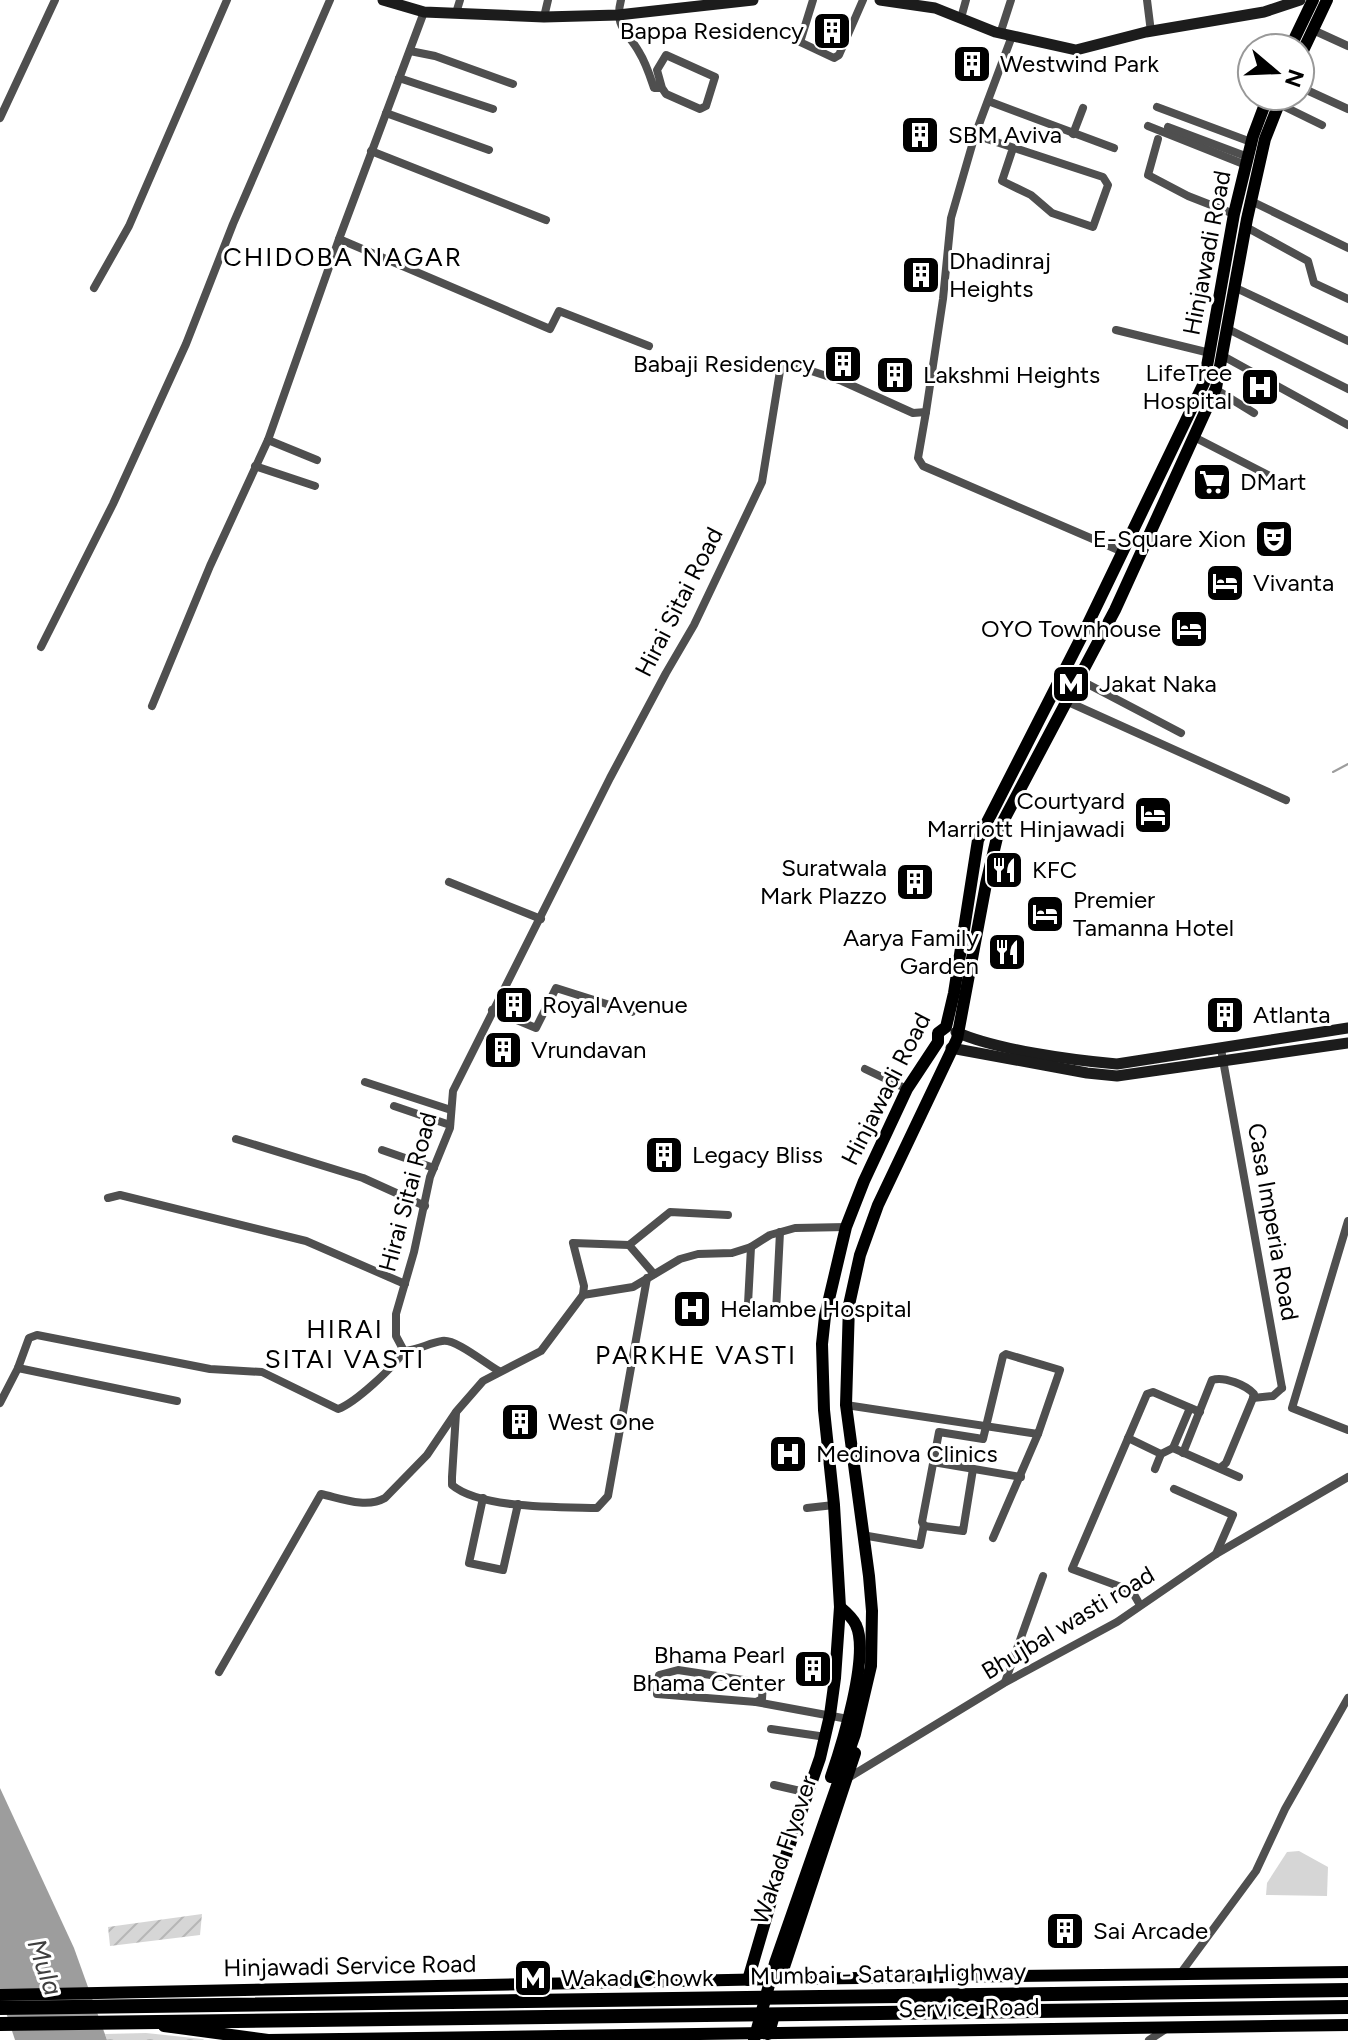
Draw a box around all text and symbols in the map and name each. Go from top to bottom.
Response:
building icon: Bappa Residency [811,10,853,52]
place label: Bappa Residency [620,16,804,45]
north arrow [1236,32,1316,112]
building icon: Westwind Park [951,43,993,85]
place label: Westwind Park [1000,49,1159,78]
text: N [1279,66,1310,91]
building icon: SBM Aviva [899,114,941,156]
place label: SBM Aviva [948,120,1062,149]
street label: Hinjawadi Road [1176,168,1237,338]
district label: CHIDOBA NAGAR [223,241,463,273]
place label: Dhadinraj Heights [949,246,1051,303]
building icon: Dhadinraj Heights [900,254,942,296]
building icon: Babaji Residency [822,343,864,385]
place label: Babaji Residency [633,349,815,378]
building icon: Lakshmi Heights [874,354,916,396]
place label: LifeTree Hospital [1143,358,1232,415]
place label: Lakshmi Heights [923,360,1100,389]
hospital icon: LifeTree Hospital [1239,366,1281,408]
supermarket icon: DMart [1191,461,1233,503]
place label: DMart [1240,467,1306,496]
theatre icon: E-Square Xion [1253,518,1295,560]
street label: Hirai Sitai Road [628,522,729,681]
place label: E-Square Xion [1093,524,1246,553]
hotel icon: Vivanta [1204,562,1246,604]
place label: Vivanta [1253,568,1334,597]
hotel icon: OYO Townhouse [1168,608,1210,650]
place label: OYO Townhouse [981,614,1161,643]
metro station icon: Jakat Naka [1050,663,1092,705]
place label: Jakat Naka [1099,669,1217,698]
place label: Courtyard Marriott Hinjawadi [927,786,1125,843]
hotel icon: Courtyard Marriott Hinjawadi [1132,794,1174,836]
restaurant icon: KFC [983,849,1025,891]
place label: Suratwala Mark Plazzo [760,853,887,910]
place label: KFC [1032,855,1077,884]
building icon: Suratwala Mark Plazzo [894,861,936,903]
place label: Premier Tamanna Hotel [1073,885,1234,942]
hotel icon: Premier Tamanna Hotel [1024,893,1066,935]
place label: Aarya Family Garden [843,923,979,980]
restaurant icon: Aarya Family Garden [986,931,1028,973]
building icon: Royal Avenue [493,984,535,1026]
place label: Royal Avenue [542,990,688,1019]
building icon: Atlanta [1204,994,1246,1036]
place label: Atlanta [1253,1000,1330,1029]
street label: Hinjawadi Road [835,1008,936,1170]
building icon: Vrundavan [482,1029,524,1071]
place label: Vrundavan [531,1035,646,1064]
street label: Hirai Sitai Road [372,1109,443,1275]
street label: Casa Imperia Road [1242,1121,1305,1323]
building icon: Legacy Bliss [643,1134,685,1176]
place label: Legacy Bliss [692,1140,823,1169]
hospital icon: Helambe Hospital [671,1288,713,1330]
place label: Helambe Hospital [720,1294,912,1323]
district label: HIRAI SITAI VASTI [265,1313,425,1375]
district label: PARKHE VASTI [595,1339,797,1371]
building icon: West One [499,1401,541,1443]
place label: West One [548,1407,654,1436]
hospital icon: Medinova Clinics [767,1433,809,1475]
place label: Medinova Clinics [816,1439,998,1468]
street label: Bhujbal wasti road [976,1560,1159,1686]
place label: Bhama Pearl Bhama Center [632,1640,785,1697]
building icon: Bhama Pearl Bhama Center [792,1648,834,1690]
street label: Wakad Flyover [744,1772,823,1928]
building icon: Sai Arcade [1044,1910,1086,1952]
place label: Sai Arcade [1093,1916,1208,1945]
water label: Mula [21,1935,69,1999]
street label: Hinjawadi Service Road [223,1949,477,1982]
metro station icon: Wakad Chowk [512,1957,554,1999]
street label: Mumbai - Satara Highway [750,1957,1027,1990]
place label: Wakad Chowk [561,1963,714,1992]
street label: Service Road [898,1992,1040,2023]

